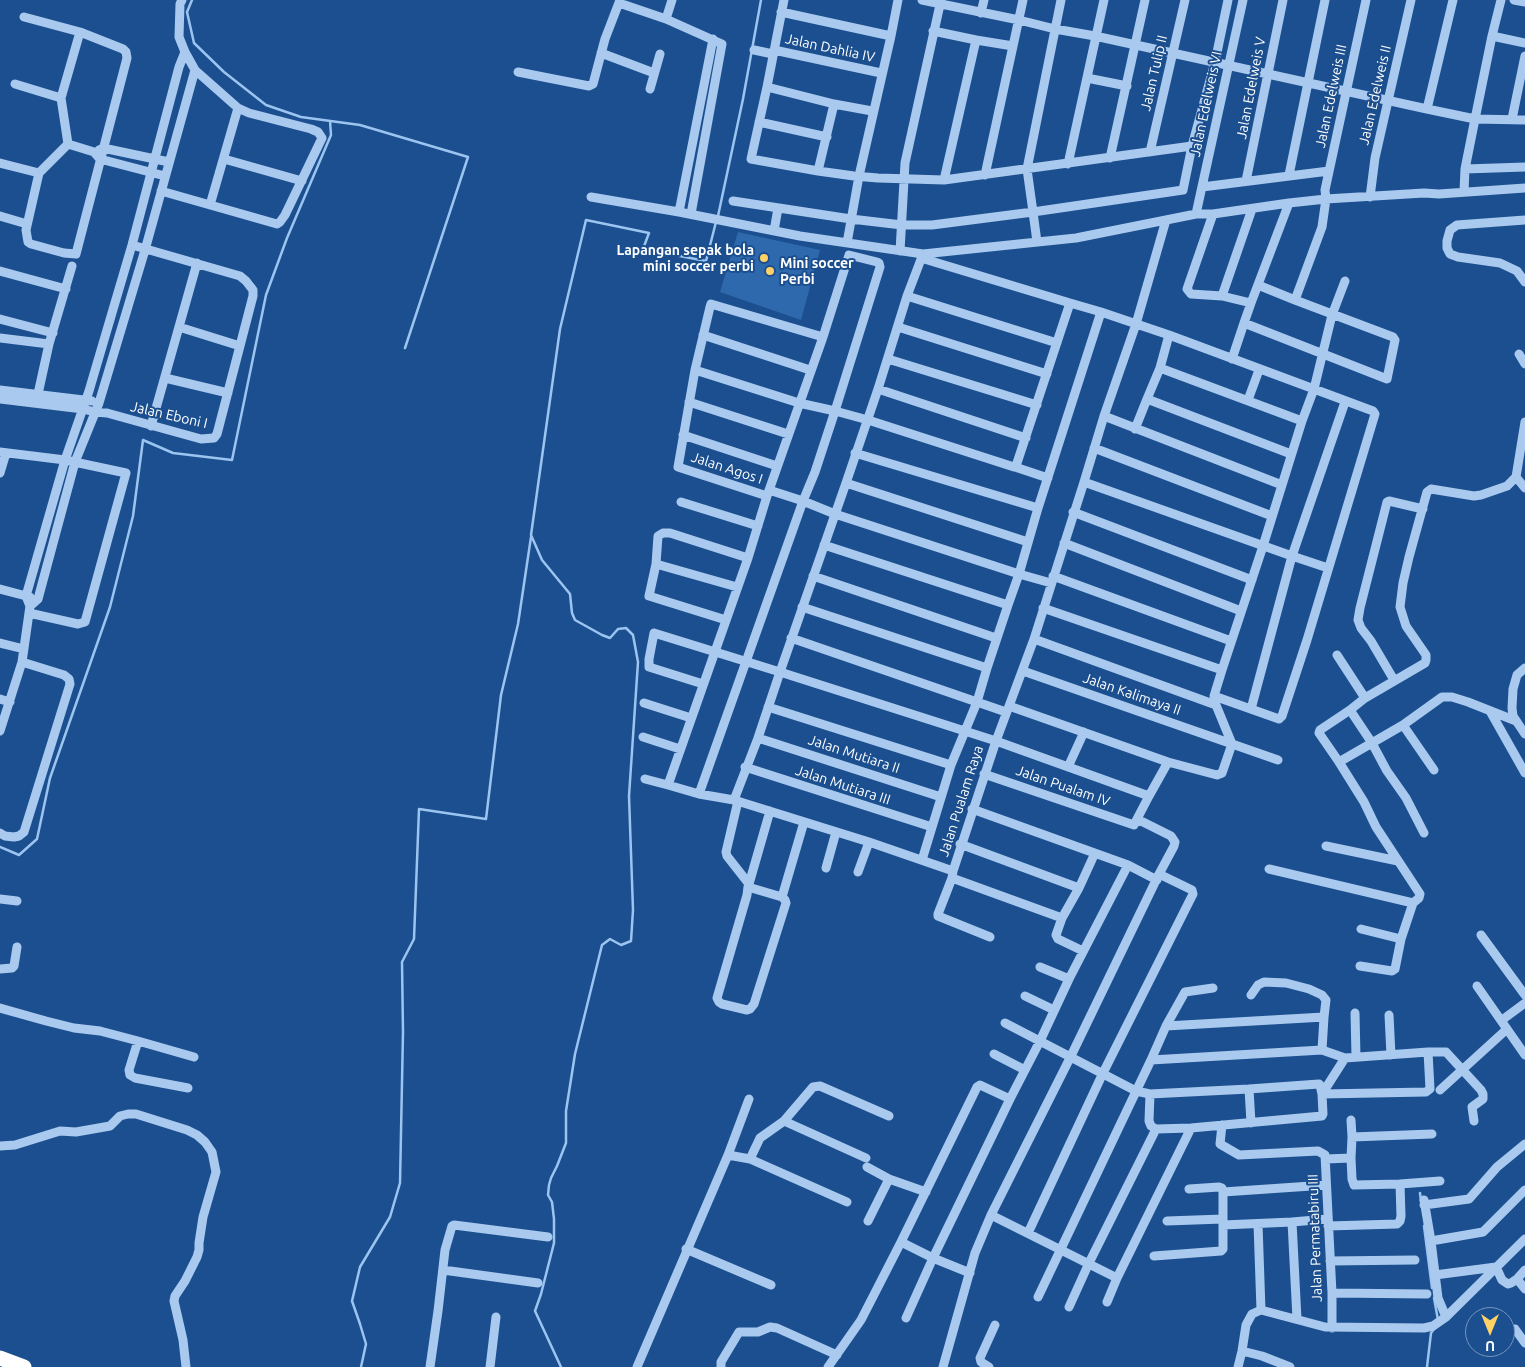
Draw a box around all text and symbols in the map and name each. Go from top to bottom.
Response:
street label: Jalan Dahlia IV [784,30,876,66]
street label: Jalan Tulip II [1137,34,1171,112]
street label: Jalan Edelweis V [1233,36,1269,140]
street label: Jalan Edelweis III [1312,43,1350,149]
street label: Jalan Edelweis II [1355,43,1395,147]
street label: Jalan Edelweis VI [1187,50,1225,158]
place label: Lapangan sepak bola mini soccer perbi [616,242,754,274]
marker: Lapangan sepak bola mini soccer perbi [758,252,770,264]
place label: Mini soccer Perbi [780,255,854,288]
marker: Mini soccer Perbi [764,265,776,277]
street label: Jalan Eboni I [129,398,209,432]
street label: Jalan Agos I [689,449,765,487]
street label: Jalan Kalimaya II [1081,669,1183,719]
street label: Jalan Mutiara II [806,731,902,777]
street label: Jalan Pualam Raya [935,743,987,859]
street label: Jalan Mutiara III [793,762,893,808]
street label: Jalan Pualam IV [1014,762,1112,810]
street label: Jalan Permatabiru III [1304,1174,1326,1302]
north arrow [1465,1307,1515,1357]
text: U [1485,1338,1495,1354]

